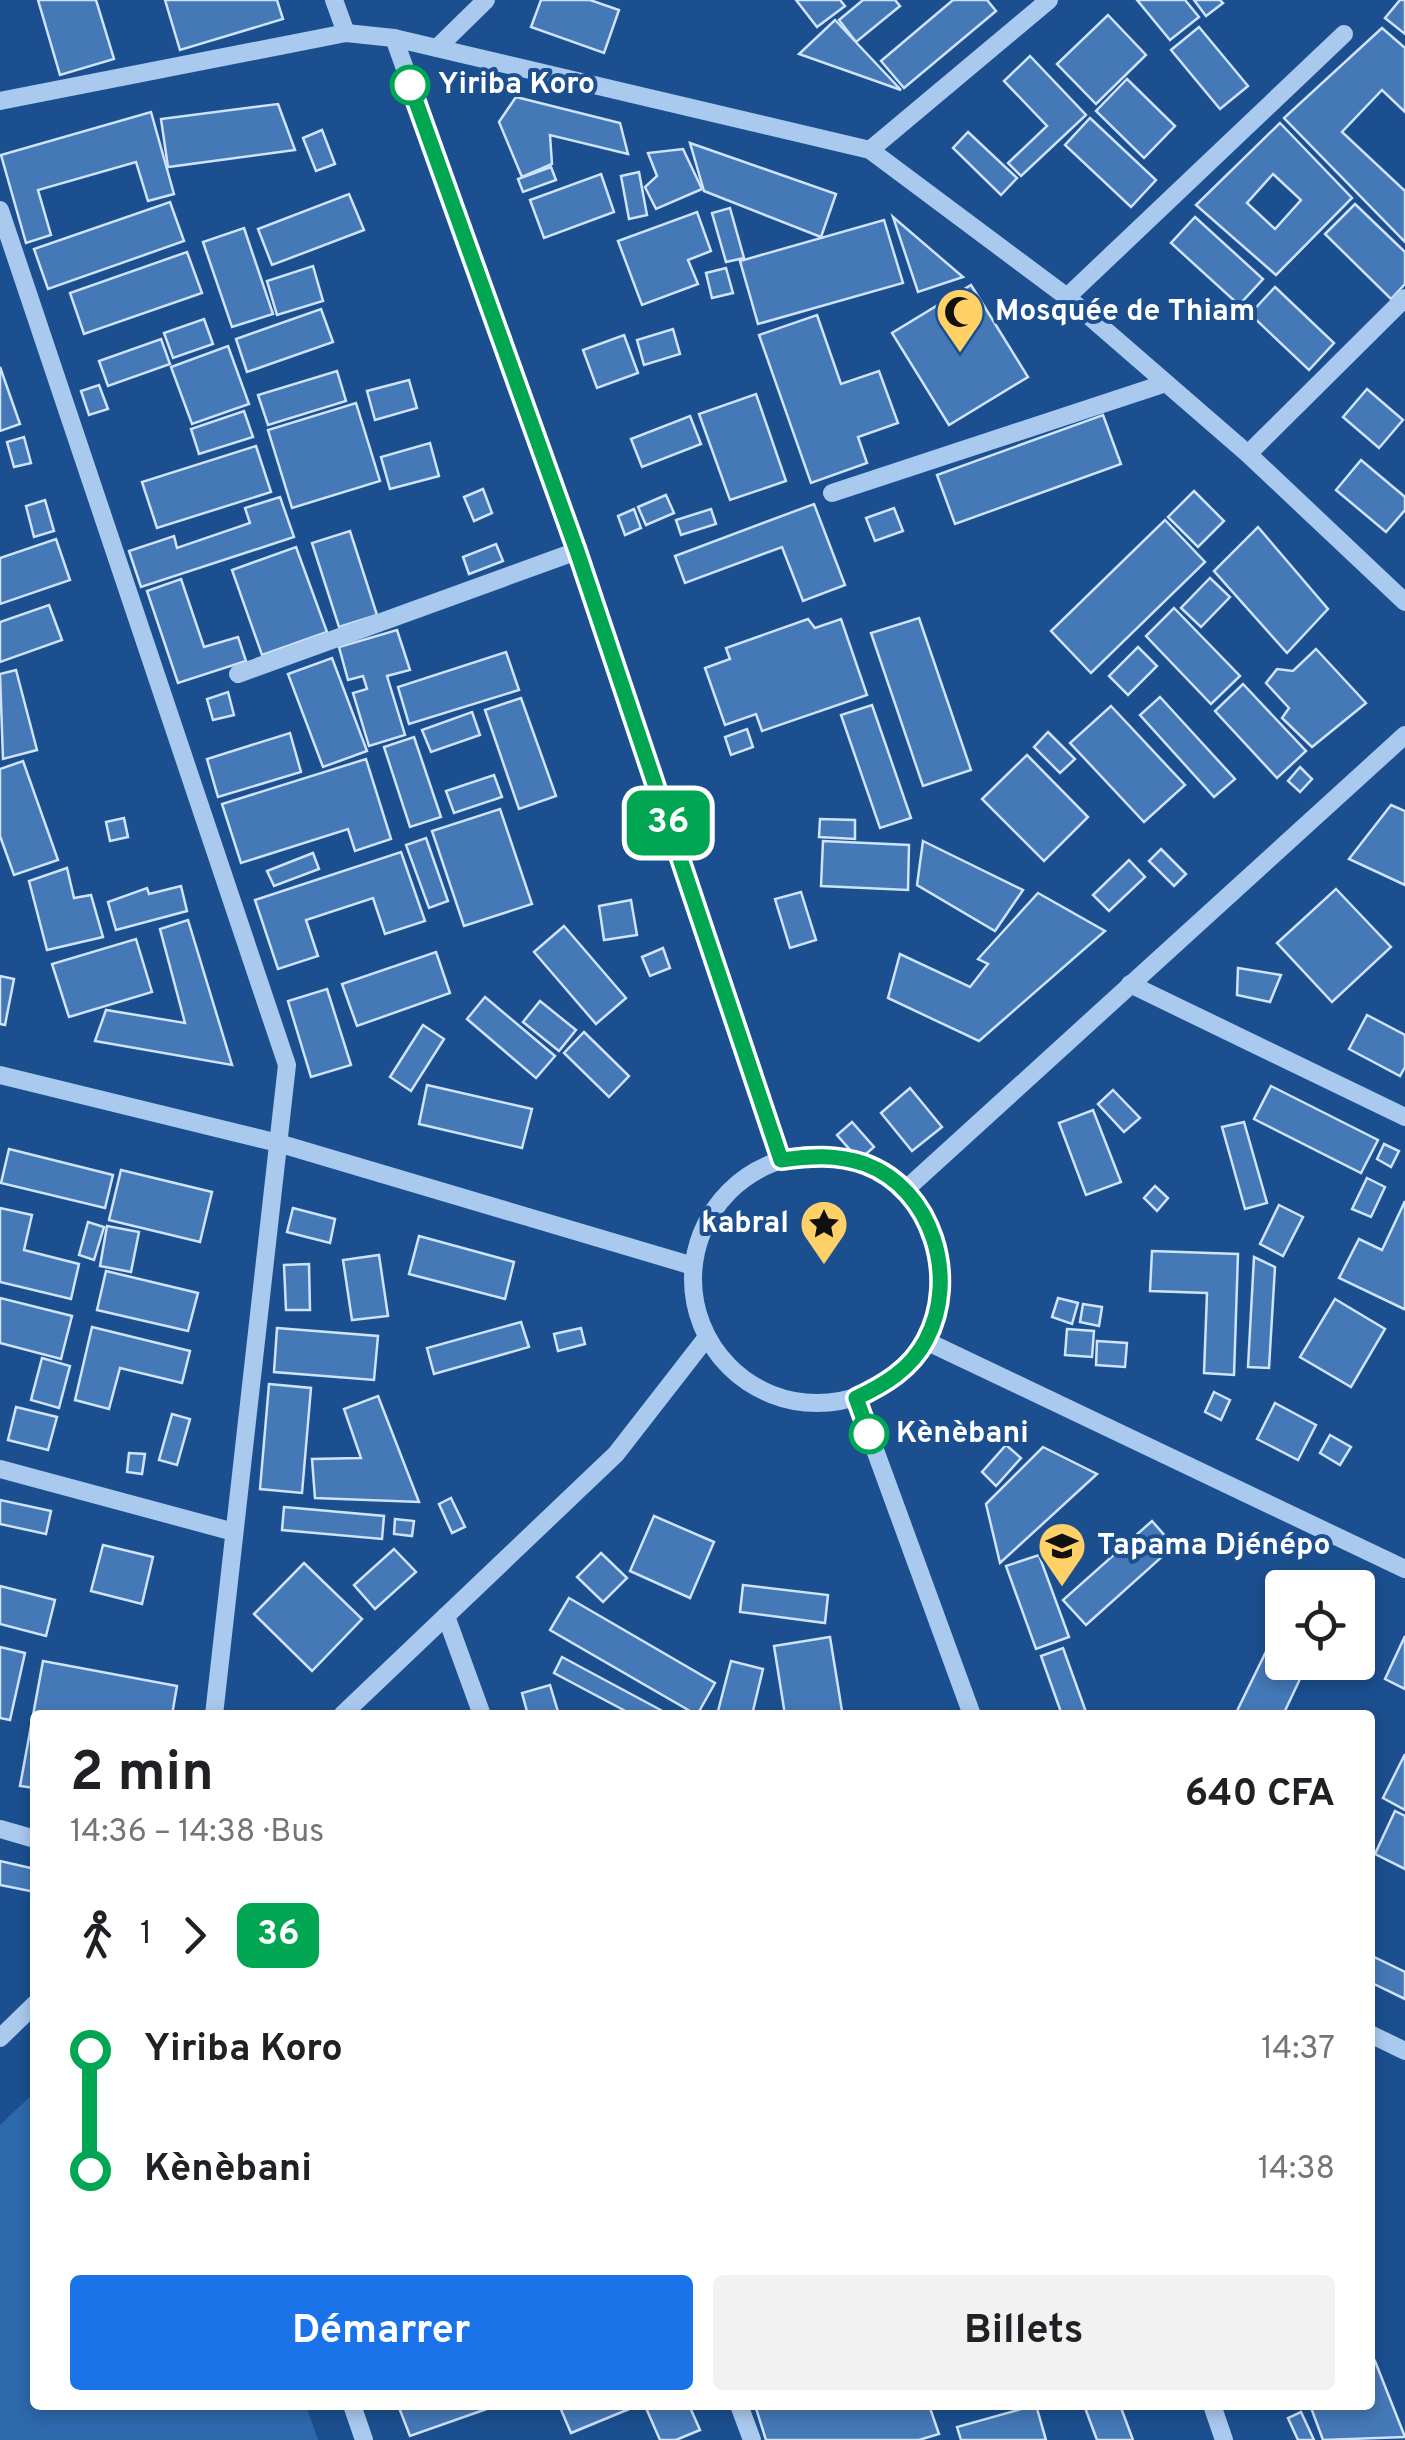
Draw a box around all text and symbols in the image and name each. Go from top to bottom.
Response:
marker: Yiriba Koro [391,66,429,104]
place label: Yiriba Koro [438,67,595,104]
mosque icon: Mosquée de Thiam [934,286,986,354]
place label: Mosquée de Thiam [995,294,1255,331]
line badge: 36 [623,790,713,856]
text: 36 [647,801,689,845]
place icon: kabral [798,1198,850,1266]
place label: kabral [701,1206,789,1243]
marker: Kènèbani [850,1415,888,1453]
place label: Kènèbani [896,1416,1029,1453]
school or university icon: Tapama Djénépo [1036,1520,1088,1588]
place label: Tapama Djénépo [1097,1528,1331,1565]
map controls [1265,1570,1375,1680]
button: locate [1265,1570,1375,1680]
text: 2 min [70,1740,214,1810]
text: 640 CFA [1185,1771,1335,1820]
text: 14:36 – 14:38 · Bus [70,1813,324,1853]
icon: walk [70,1908,125,1963]
icon: forward [167,1908,222,1963]
text: 36 [257,1913,299,1957]
text: 1 [140,1915,152,1955]
text: Yiriba Koro [144,2026,343,2075]
text: 14:37 [1261,2030,1335,2070]
text: Kènèbani [144,2146,312,2195]
text: 14:38 [1258,2150,1335,2190]
button: Démarrer [70,2275,693,2390]
button: Billets [713,2275,1335,2390]

